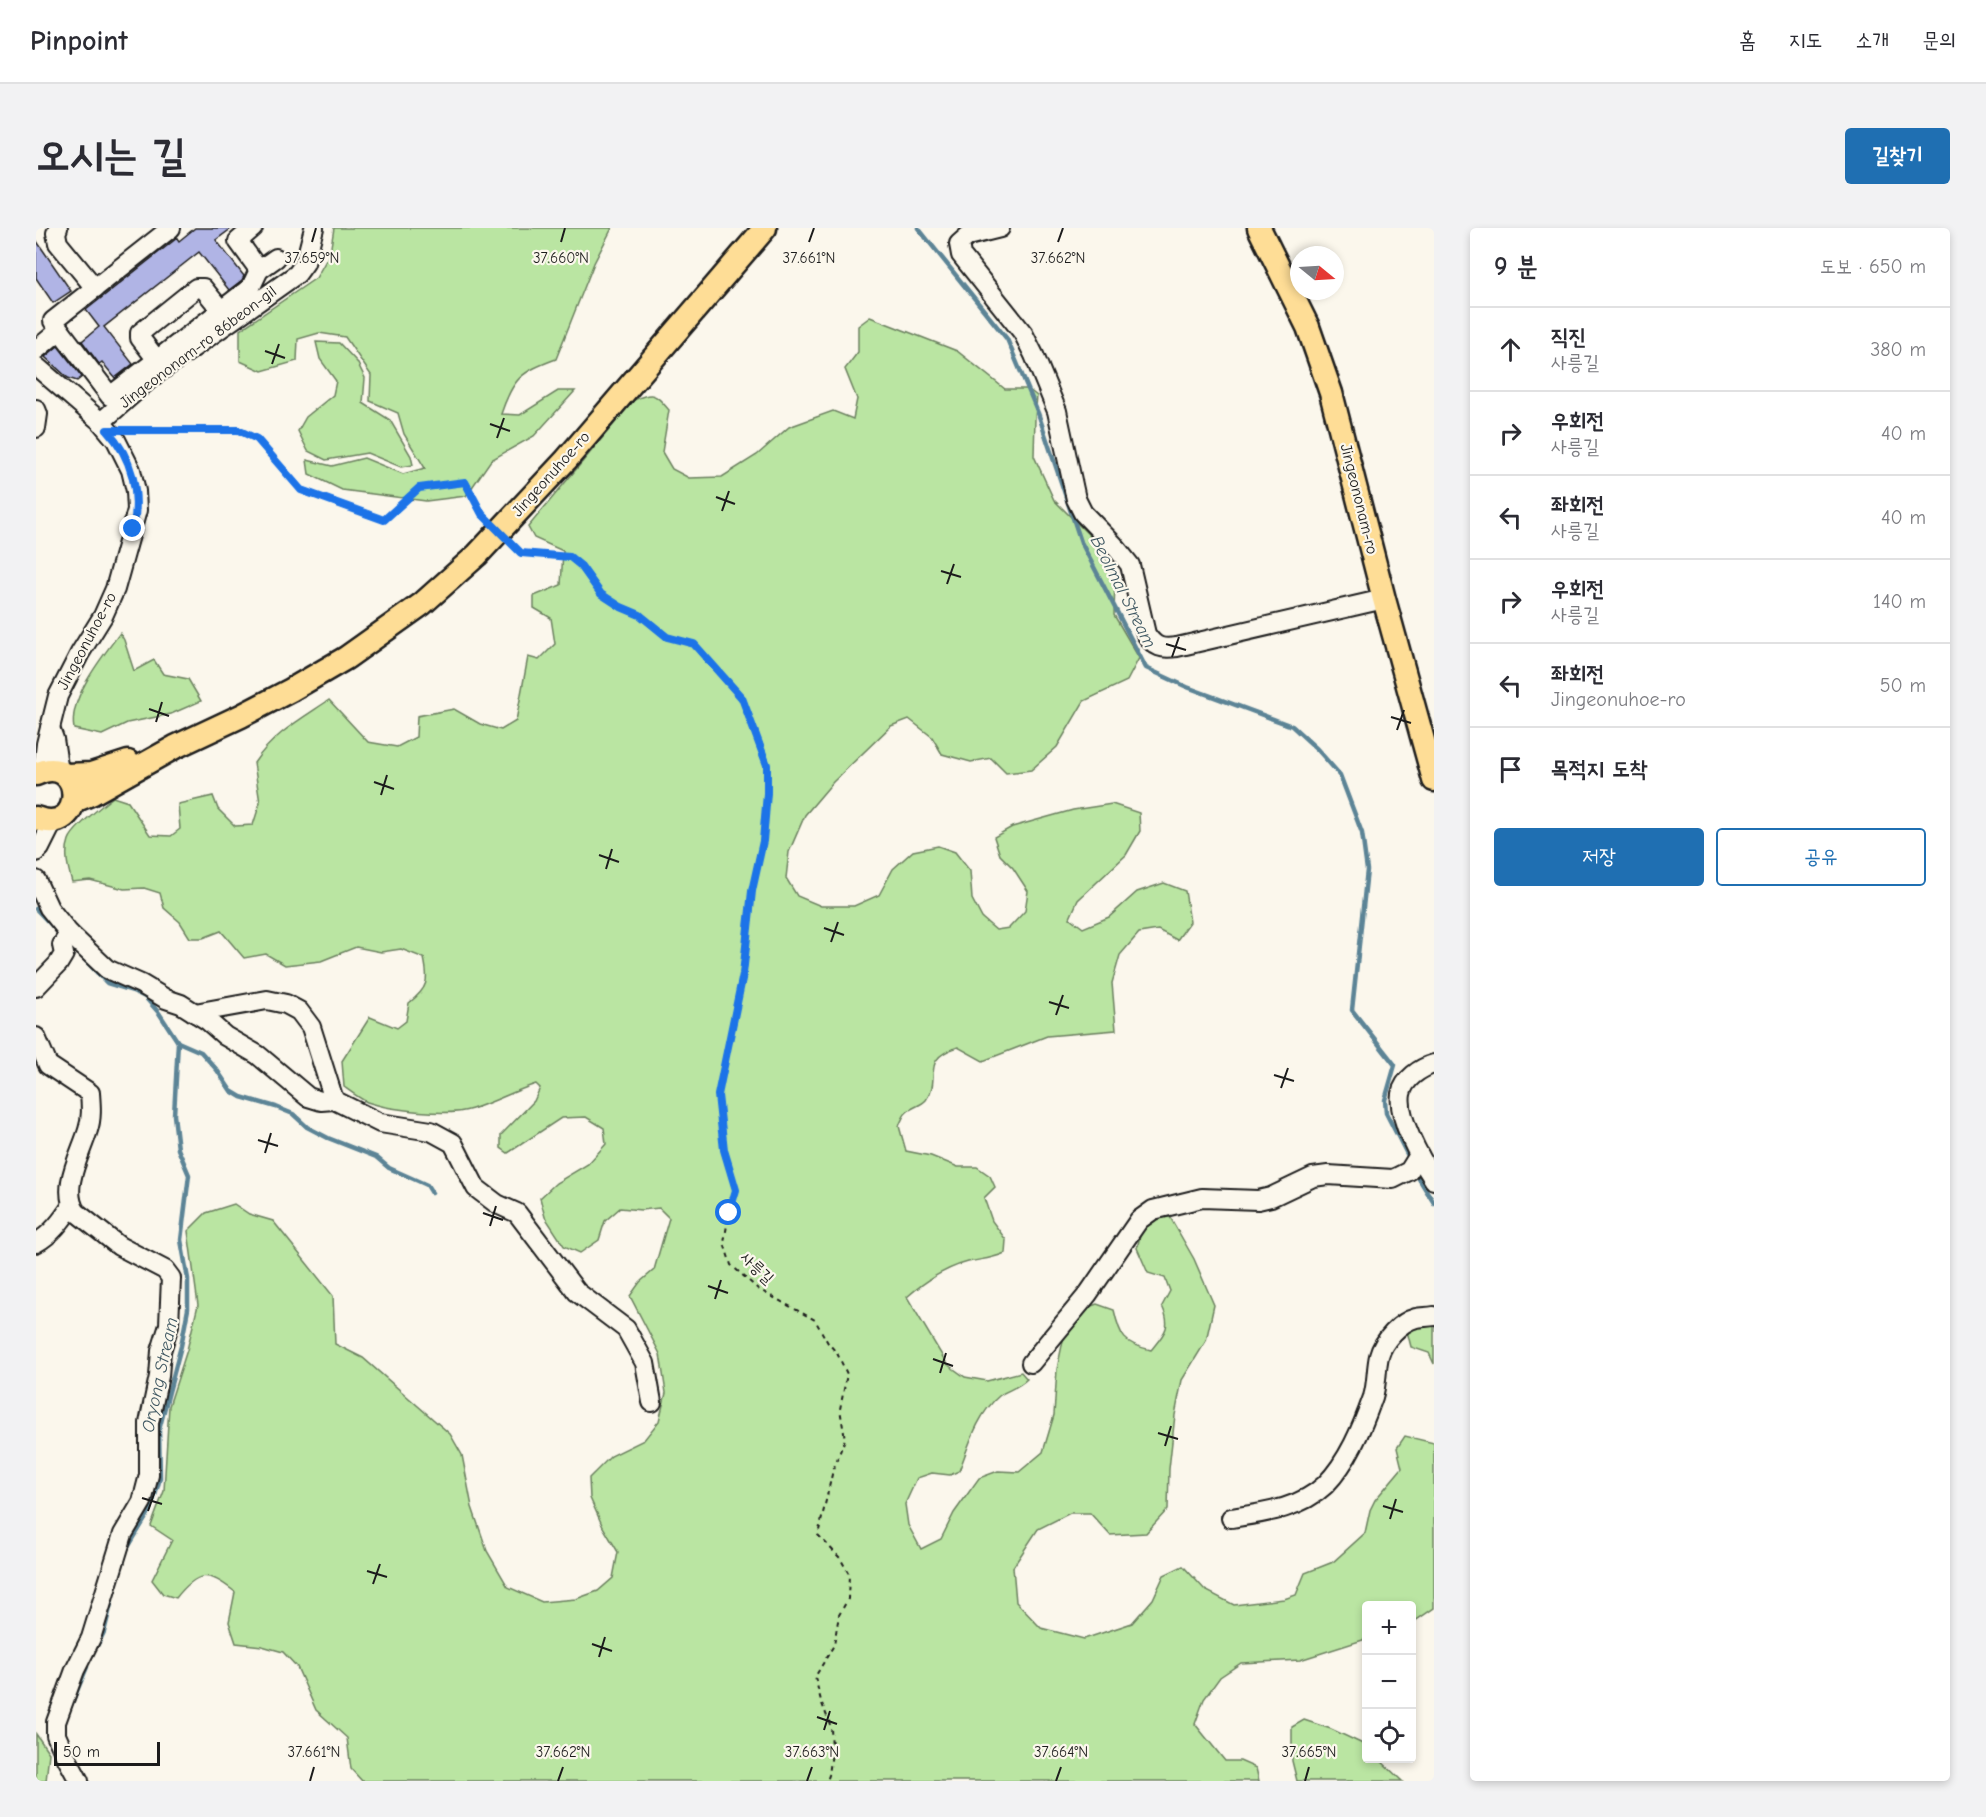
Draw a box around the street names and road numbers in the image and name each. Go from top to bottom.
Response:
street label: Jingeononam-ro 86beon-gil [116,282,280,412]
street label: Jingeonuhoe-ro [508,428,594,520]
street label: Jingeononam-ro [1337,442,1381,556]
street label: Jingeonuhoe-ro [54,589,120,693]
street label: 사릉길 [737,1248,777,1288]

